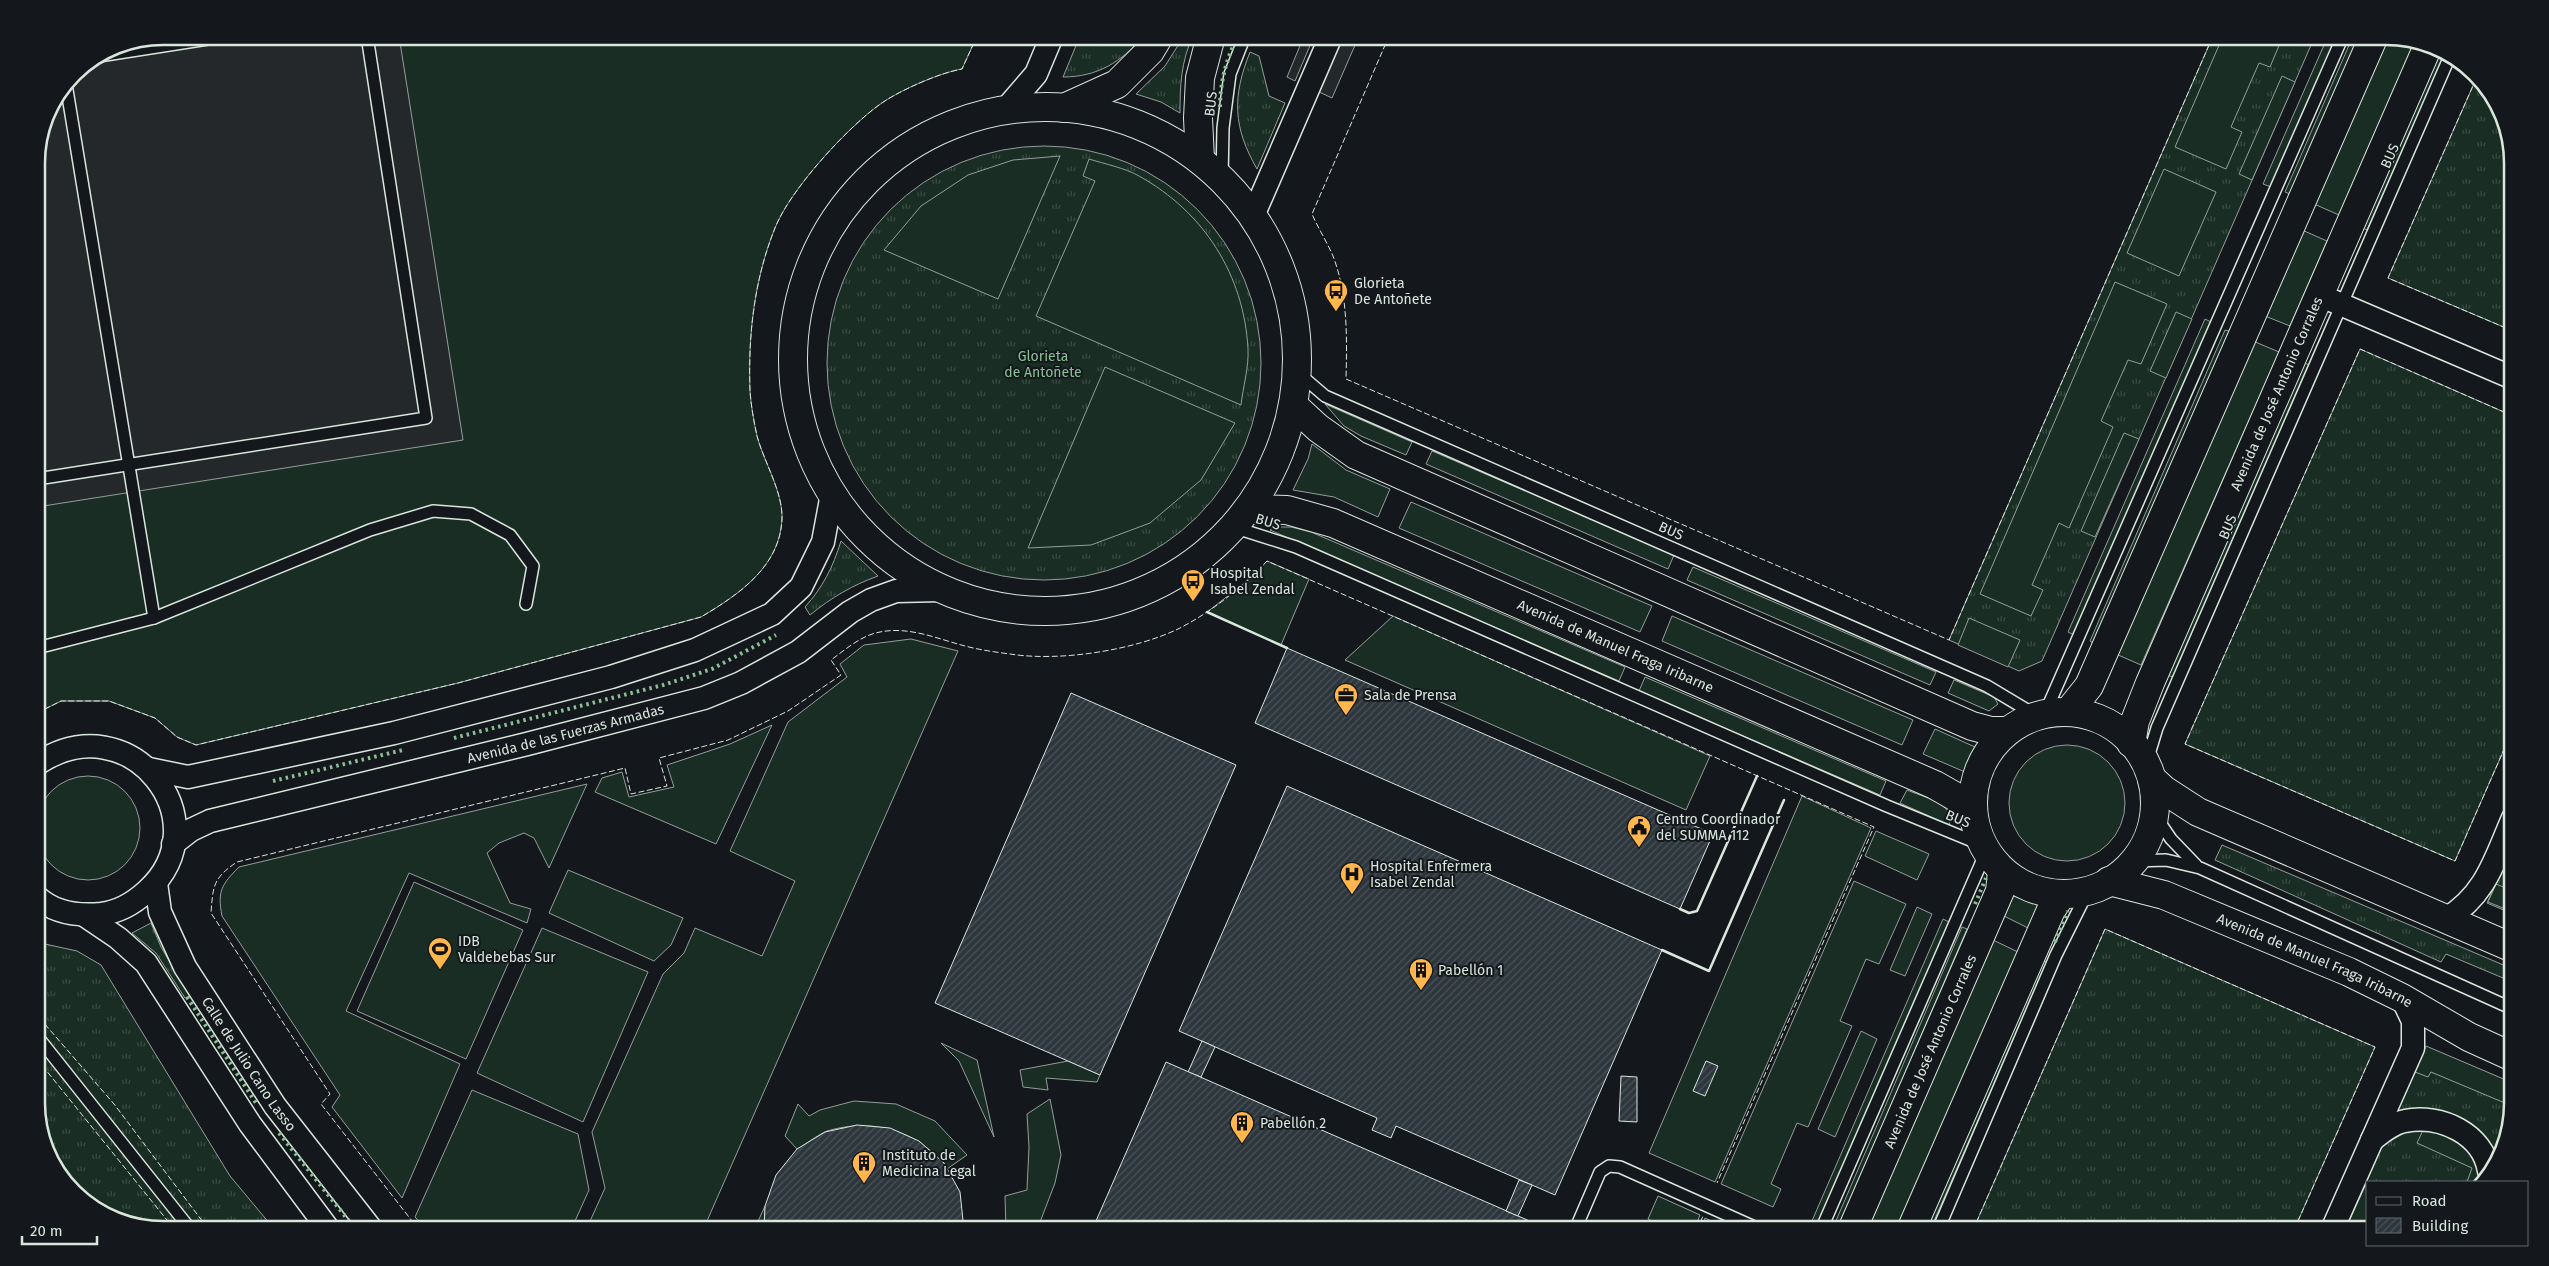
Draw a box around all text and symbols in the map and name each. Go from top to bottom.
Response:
street label: BUS [1201,90,1221,118]
street label: BUS [2377,141,2403,171]
place label: Glorieta De Antoñete [1354,275,1432,308]
bus stop icon: Glorieta De Antoñete [1323,278,1349,312]
street label: Avenida de José Antonio Corrales [2227,294,2326,493]
park label: Glorieta de Antoñete [1004,348,1082,381]
street label: BUS [1253,510,1283,534]
street label: BUS [2215,512,2241,542]
street label: BUS [1656,518,1686,544]
place label: Hospital Isabel Zendal [1210,565,1295,598]
bus stop icon: Hospital Isabel Zendal [1180,568,1206,602]
street label: Avenida de Manuel Fraga Iribarne [1515,596,1716,696]
office icon: Sala de Prensa [1333,682,1359,716]
place label: Sala de Prensa [1364,687,1457,704]
street label: Avenida de las Fuerzas Armadas [465,700,666,767]
street label: BUS [1943,806,1973,832]
place label: Centro Coordinador del SUMMA 112 [1656,811,1781,844]
public building icon: Centro Coordinador del SUMMA 112 [1626,814,1652,848]
place label: Hospital Enfermera Isabel Zendal [1370,858,1492,891]
hospital icon: Hospital Enfermera Isabel Zendal [1339,861,1365,895]
street label: Avenida de Manuel Fraga Iribarne [2214,909,2416,1011]
place label: IDB Valdebebas Sur [458,933,556,966]
sports icon: IDB Valdebebas Sur [427,936,453,970]
street label: Avenida de José Antonio Corrales [1880,951,1980,1151]
building icon: Pabellón 1 [1408,957,1434,991]
place label: Pabellón 1 [1438,962,1503,979]
street label: Calle de Julio Cano Lasso [198,994,300,1135]
building icon: Pabellón 2 [1229,1110,1255,1144]
place label: Pabellón 2 [1260,1115,1326,1132]
place label: Instituto de Medicina Legal [882,1147,976,1180]
building icon: Instituto de Medicina Legal [851,1150,877,1184]
legend [2366,1181,2529,1246]
text: Road [2412,1192,2447,1210]
scale bar [22,1214,98,1246]
text: Building [2412,1217,2468,1235]
text: 20 m [30,1222,63,1240]

